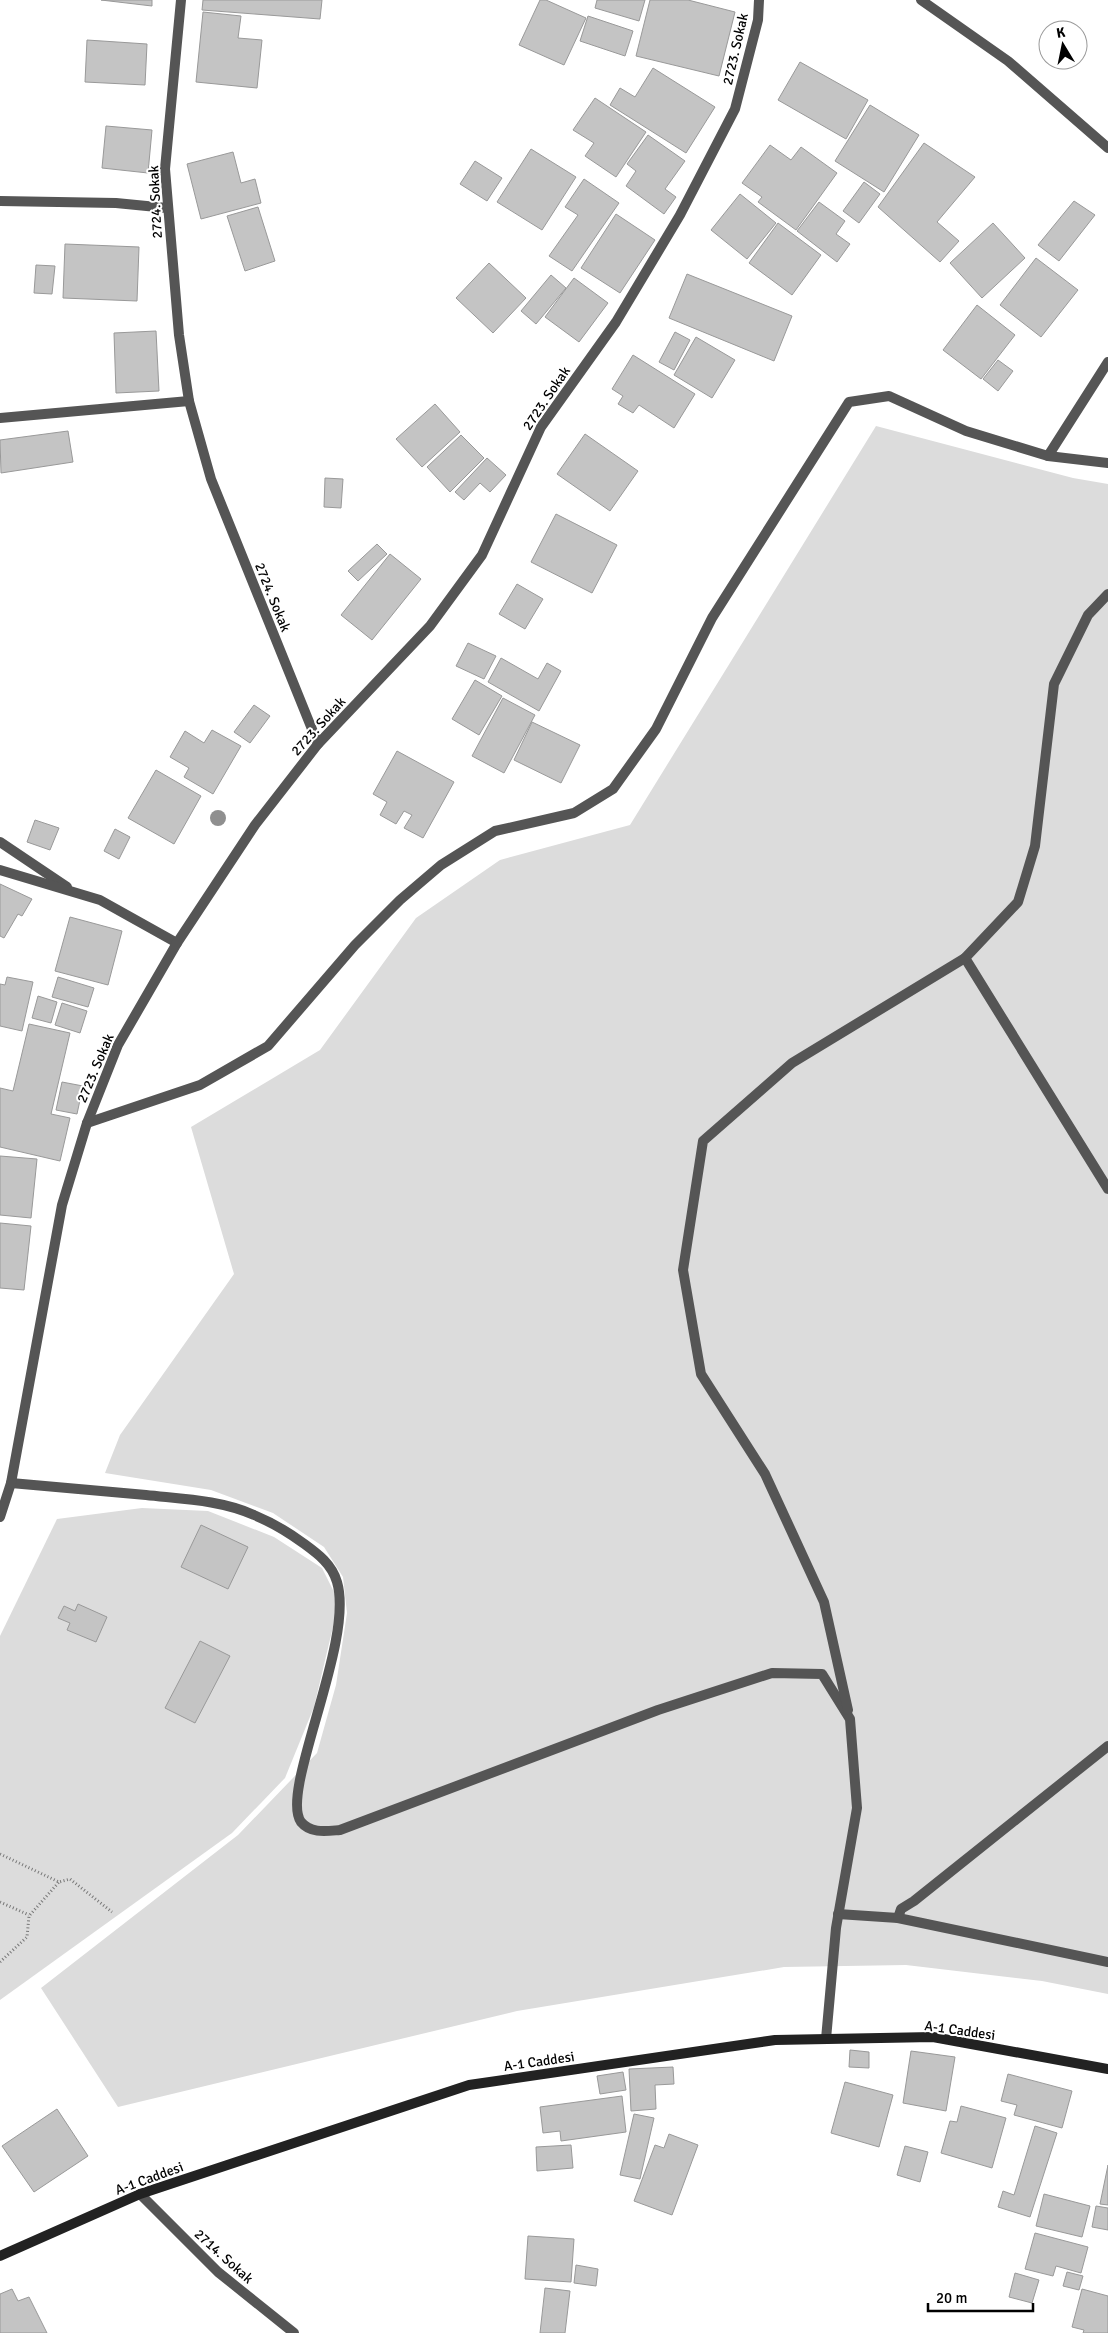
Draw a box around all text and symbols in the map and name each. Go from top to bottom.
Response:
street label: 2723. Sokak [719,12,752,87]
north arrow [1038,20,1088,70]
text: K [1055,24,1067,42]
street label: 2724. Sokak [145,165,166,239]
street label: 2723. Sokak [519,363,574,433]
street label: 2724. Sokak [251,560,294,634]
street label: 2723. Sokak [288,693,349,759]
street label: 2723. Sokak [73,1031,118,1105]
street label: A-1 Caddesi [923,2017,996,2044]
street label: A-1 Caddesi [503,2048,576,2075]
street label: A-1 Caddesi [113,2158,186,2199]
street label: 2714. Sokak [191,2226,257,2287]
scale bar [928,2280,1033,2312]
text: 20 m [936,2289,967,2307]

